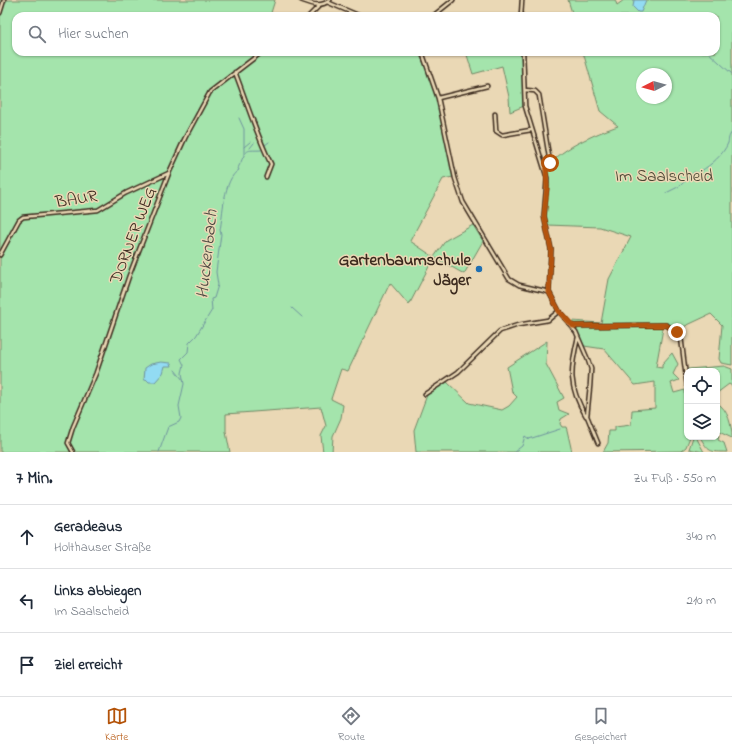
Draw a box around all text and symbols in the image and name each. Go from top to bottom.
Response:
search box [12,12,720,56]
icon: search [26,23,48,45]
text: Hier suchen [58,23,129,45]
north arrow [636,68,672,104]
route start [541,154,559,172]
park label: Im Saalscheid [615,164,713,189]
street label: BAUR [53,184,100,215]
street label: DORNER WEG [103,184,163,288]
water label: Huckenbach [190,208,226,300]
place label: Gartenbaumschule Jäger [339,248,472,295]
marker: Gartenbaumschule Jäger [474,264,484,274]
route end [668,323,686,341]
map controls [684,368,720,440]
button: locate [684,368,720,404]
button: layers [684,404,720,440]
text: 7 Min. [16,466,52,491]
text: Zu Fuß · 550 m [633,469,716,488]
text: Geradeaus [54,516,122,538]
icon: ahead [16,526,38,548]
text: 340 m [686,527,716,546]
text: Holthauser Straße [54,538,151,557]
text: Links abbiegen [54,580,141,602]
icon: left [16,590,38,612]
text: 210 m [686,591,716,610]
text: Im Saalscheid [54,602,129,621]
icon: arrive [16,654,38,676]
text: Ziel erreicht [54,654,122,676]
tab: Karte [105,705,128,745]
tab: Route [338,705,365,745]
tab: Gespeichert [575,705,627,745]

